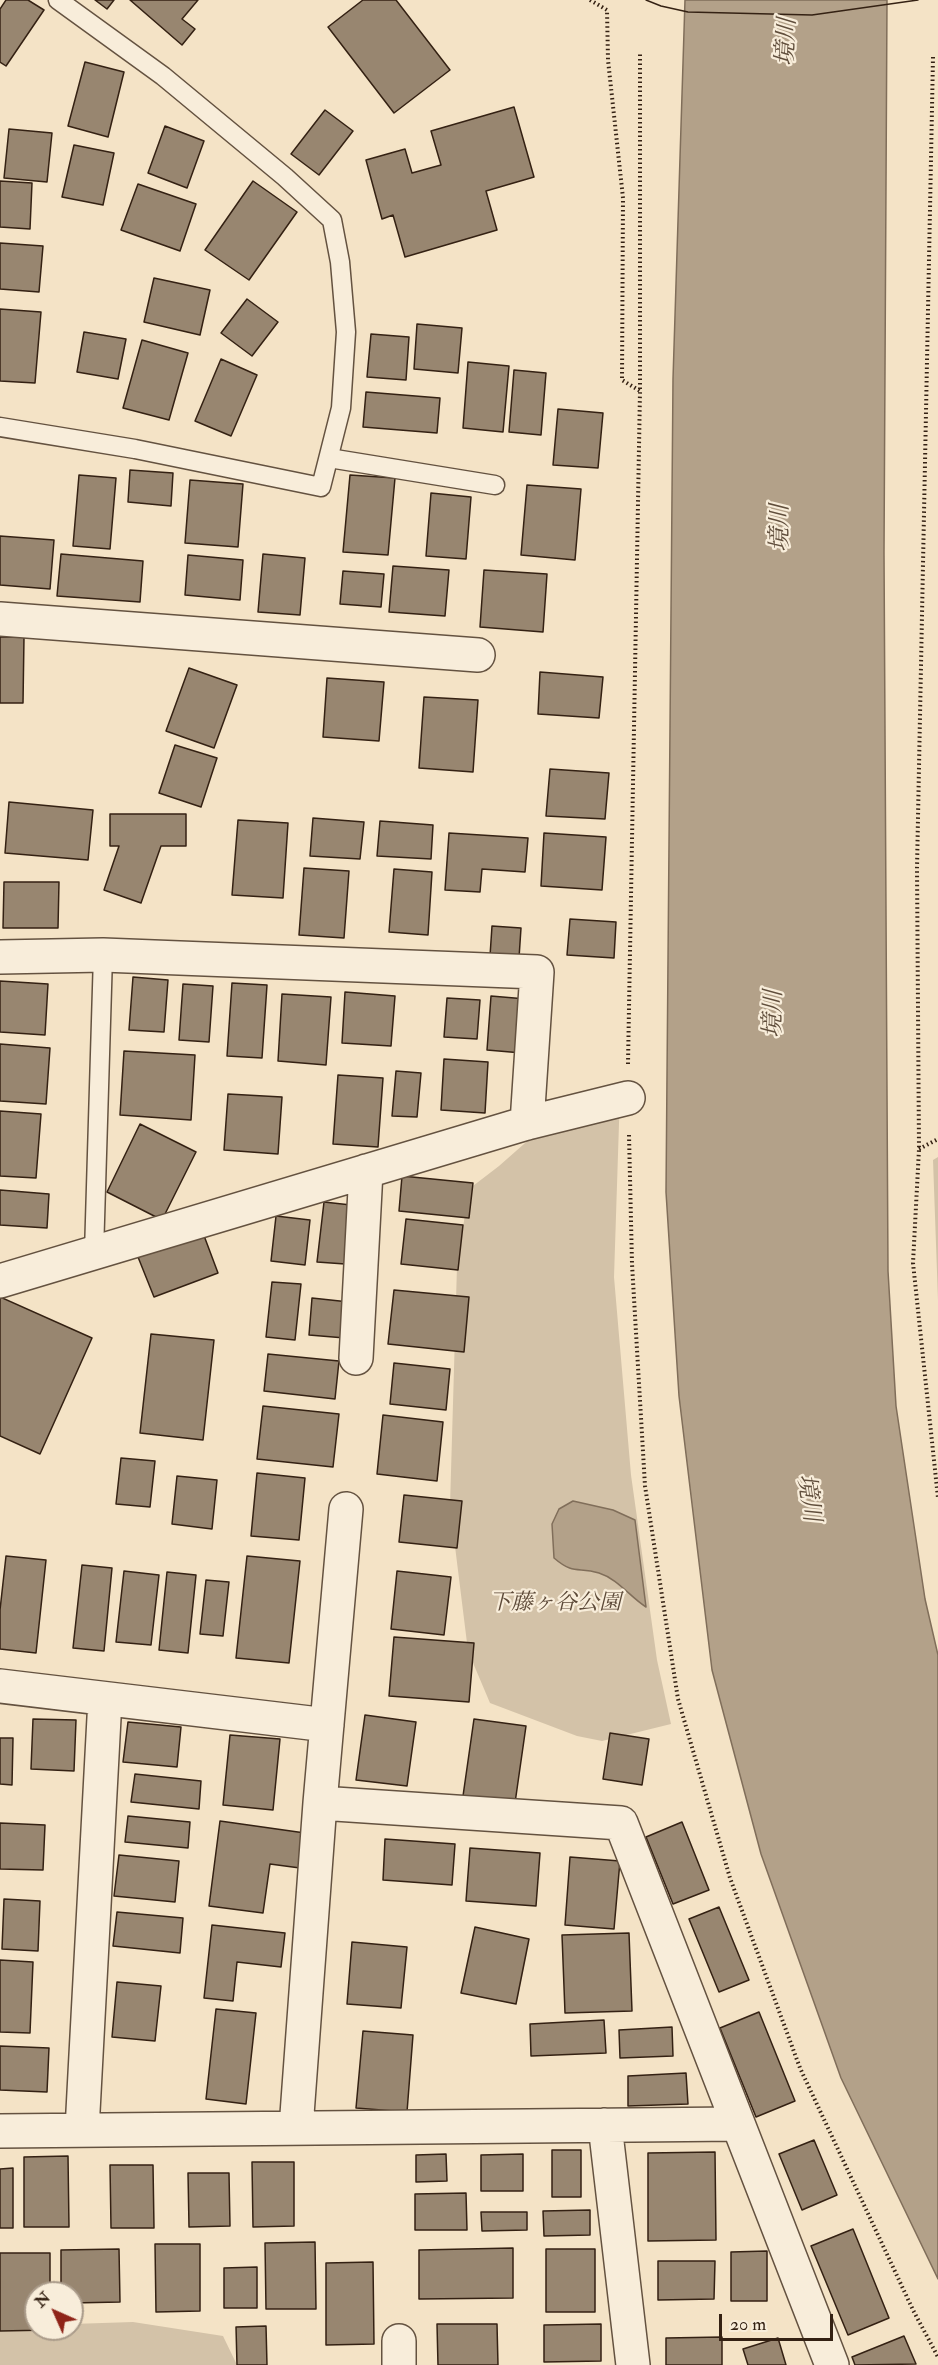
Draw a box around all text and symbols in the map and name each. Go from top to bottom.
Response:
water label: 境川 [772,17,804,67]
water label: 境川 [768,504,796,552]
water label: 境川 [760,990,790,1038]
water label: 境川 [789,1472,825,1524]
park label: 下藤ヶ谷公園 [489,1591,621,1617]
north arrow [24,2281,84,2341]
text: N [31,2288,55,2312]
scale bar [722,2302,836,2340]
text: 20 m [730,2313,766,2336]

